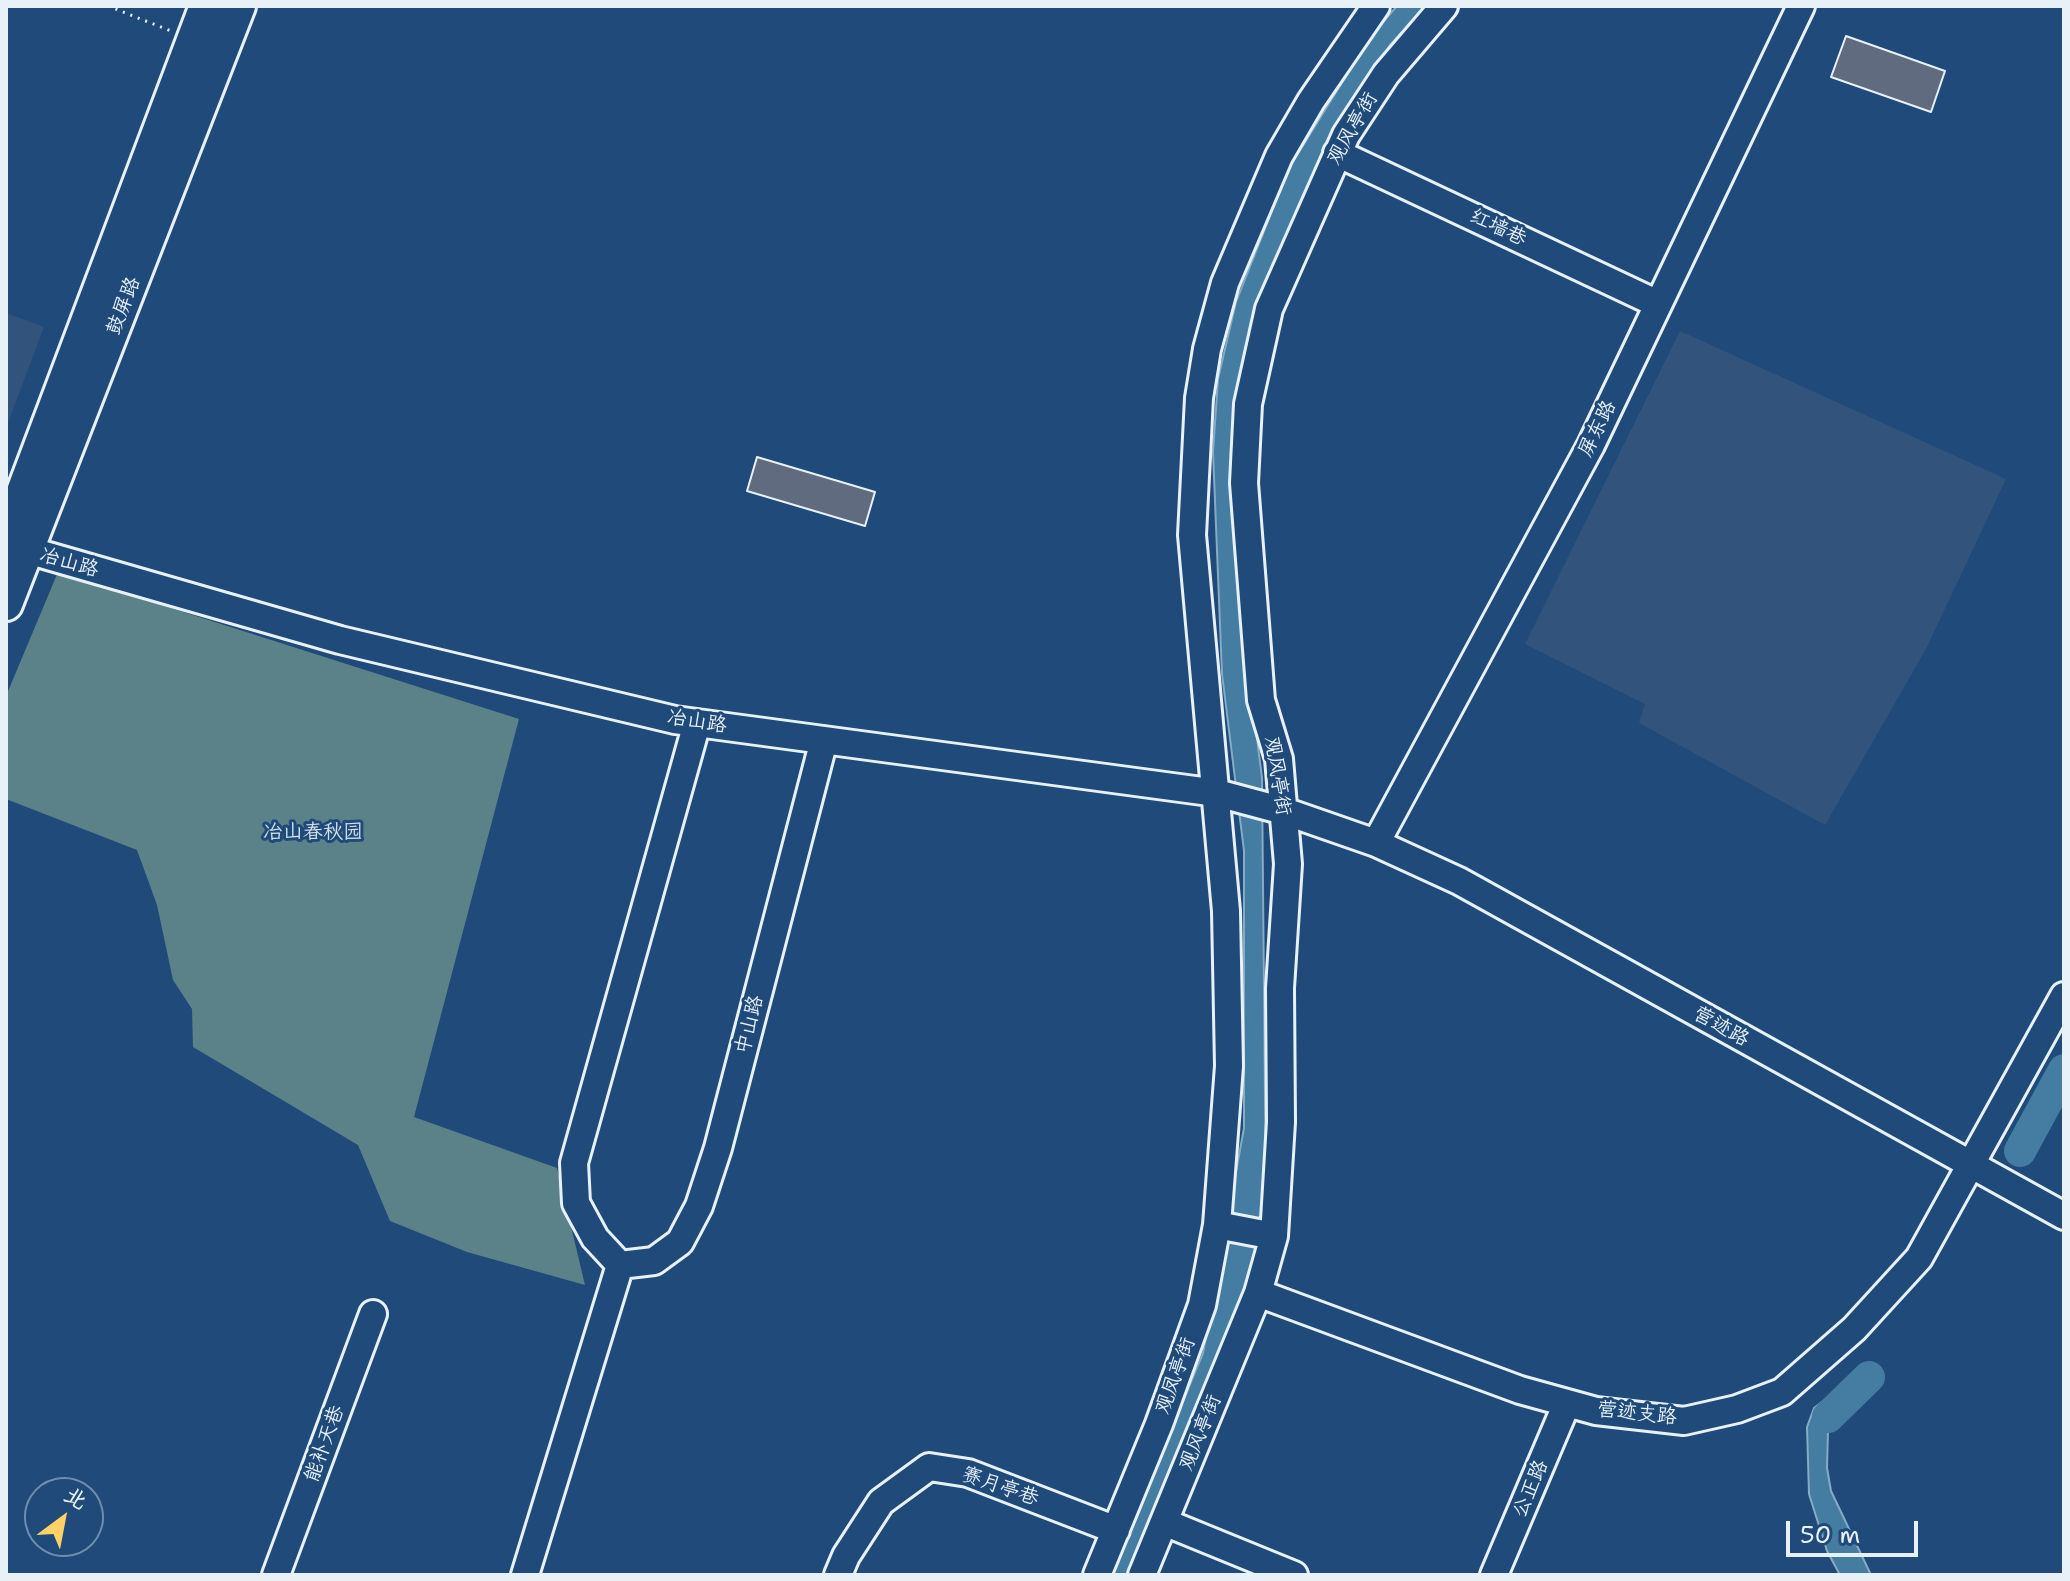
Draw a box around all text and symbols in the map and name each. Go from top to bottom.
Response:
street label: 观风亭街 [1323,88,1383,170]
street label: 红墙巷 [1466,204,1530,252]
street label: 鼓屏路 [102,274,146,338]
street label: 屏东路 [1574,397,1622,461]
street label: 冶山路 [37,543,101,583]
street label: 冶山路 [665,705,729,739]
street label: 观风亭街 [1259,735,1295,817]
park label: 冶山春秋园 [263,821,363,845]
street label: 中山路 [731,993,769,1057]
street label: 营迹路 [1689,1002,1753,1052]
street label: 观凤亭街 [1151,1334,1201,1418]
street label: 观风亭街 [1175,1391,1227,1475]
street label: 营迹支路 [1596,1398,1678,1430]
street label: 能补天巷 [300,1402,350,1486]
street label: 公正路 [1508,1457,1554,1521]
street label: 赛月亭巷 [958,1463,1042,1511]
north arrow [24,1477,104,1557]
text: 北 [59,1480,93,1516]
scale bar [1790,1505,1922,1555]
text: 50 m [1800,1519,1860,1551]

